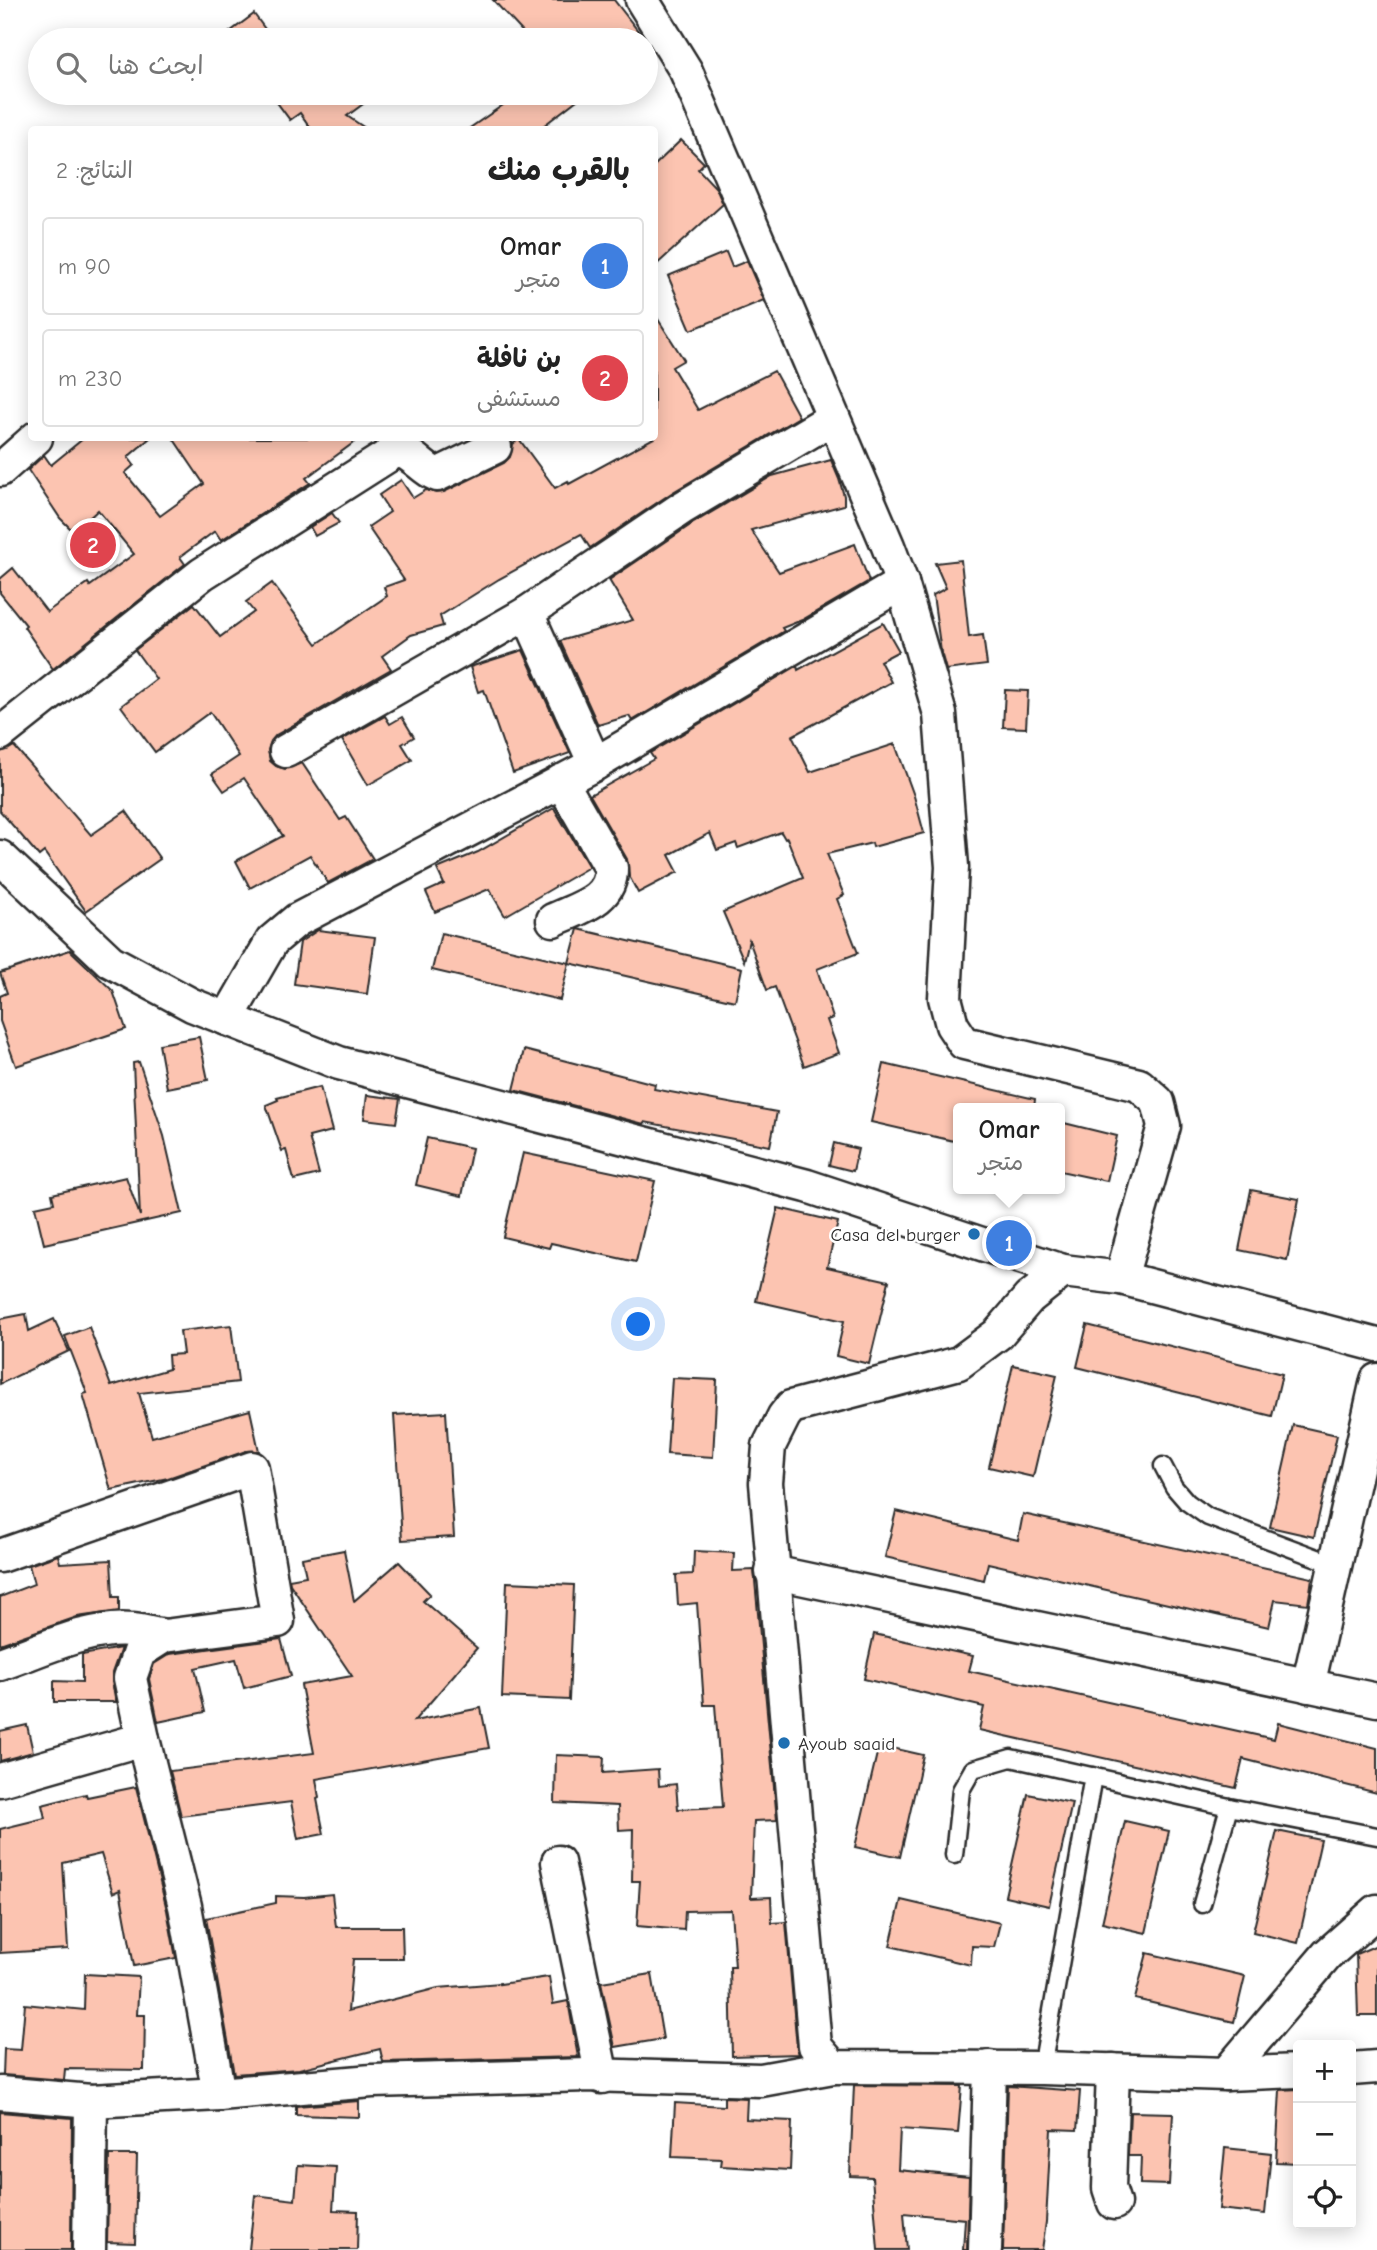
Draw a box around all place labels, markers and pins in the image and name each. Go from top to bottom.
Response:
pin: 2 [70,519,116,571]
pin: 1 [986,1217,1032,1269]
place label: Casa del burger [830,1224,960,1246]
marker: Casa del burger [966,1226,982,1242]
place label: Ayoub saaid [798,1733,895,1755]
marker: Ayoub saaid [776,1735,792,1751]

